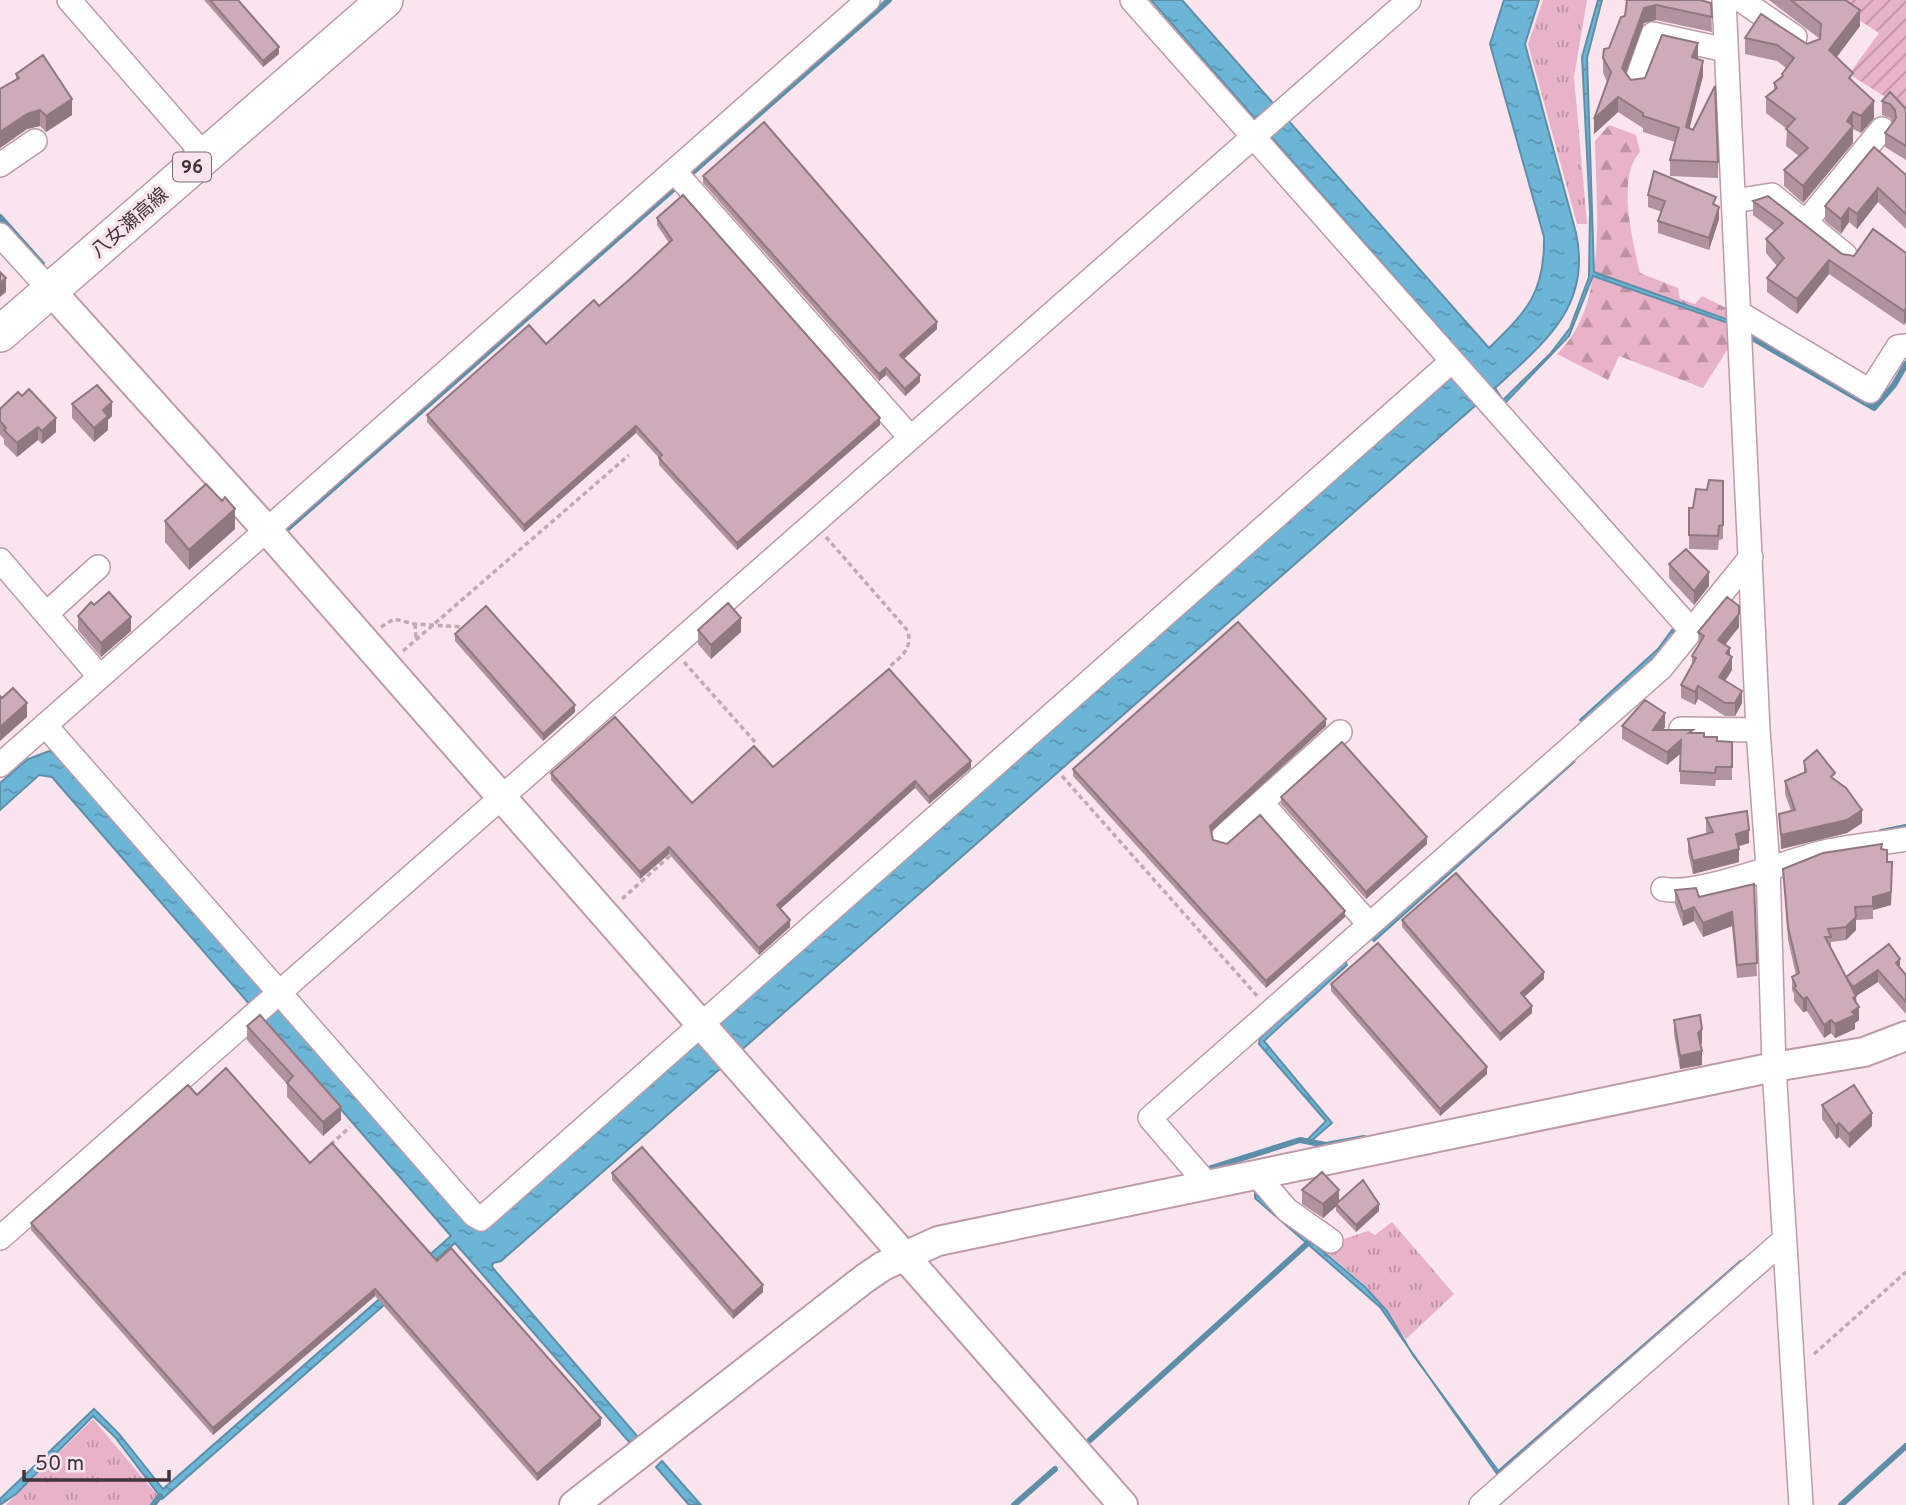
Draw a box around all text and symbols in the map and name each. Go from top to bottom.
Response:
road number: 96 [173,152,211,182]
street label: 八女瀬高線 [87,183,174,264]
scale bar [24,1438,170,1482]
text: 50 m [35,1451,84,1478]

